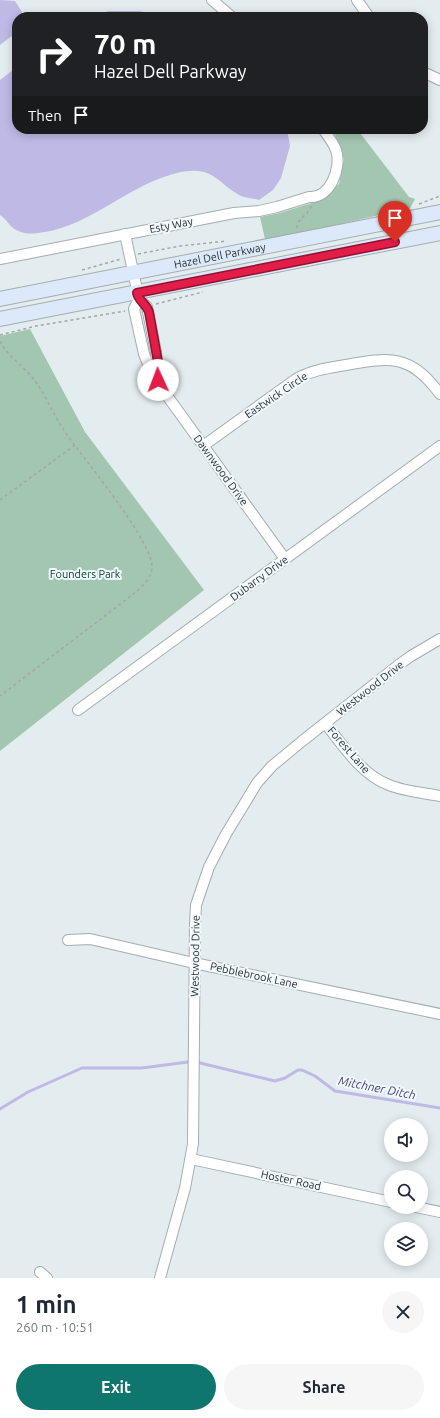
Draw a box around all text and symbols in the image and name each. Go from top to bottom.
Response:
icon: right [28,28,80,80]
text: 70 m [94,28,156,59]
text: Hazel Dell Parkway [94,61,247,81]
icon: arrive [70,104,92,126]
text: Then [28,107,62,124]
pin [378,201,412,242]
icon: arrive [384,207,406,229]
street label: Esty Way [148,215,194,235]
street label: Hazel Dell Parkway [173,240,267,270]
position arrow [137,359,179,401]
street label: Eastwick Circle [242,370,310,420]
street label: Dawnwood Drive [191,432,251,508]
street label: Dubarry Drive [228,553,290,603]
park label: Founders Park [50,568,121,580]
street label: Westwood Drive [334,658,406,718]
street label: Forest Lane [326,724,372,776]
street label: Westwood Drive [188,915,202,997]
street label: Pebblebrook Lane [209,960,299,990]
water label: Mitchner Ditch [337,1074,417,1101]
map controls [384,1118,428,1266]
button: sound [384,1118,428,1162]
street label: Hoster Road [260,1168,322,1192]
button: search [384,1170,428,1214]
button: layers [384,1222,428,1266]
text: 1 min [16,1291,77,1318]
button: close [382,1291,424,1333]
text: 260 m · 10:51 [16,1320,94,1334]
button: Exit [16,1364,216,1410]
button: Share [224,1364,424,1410]

